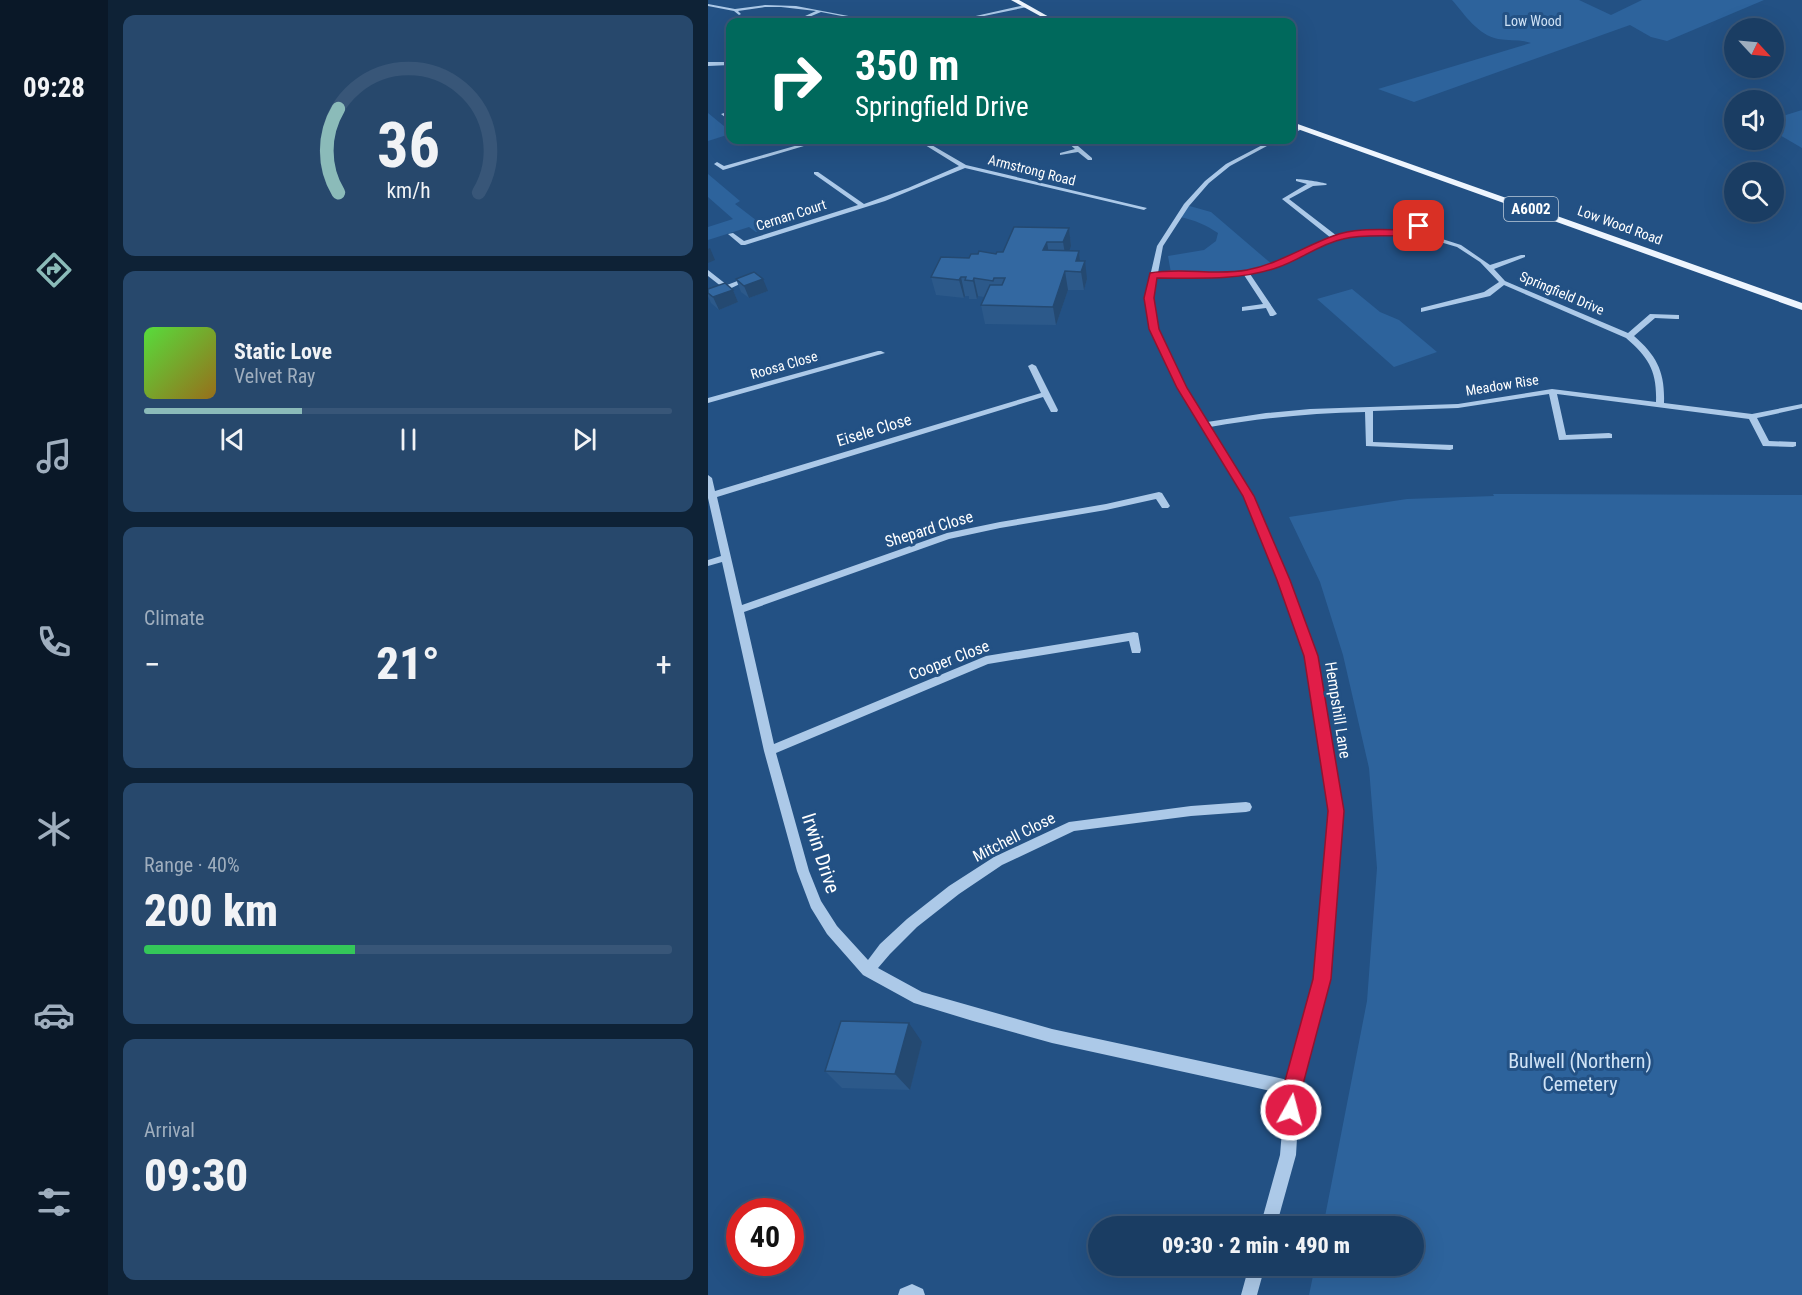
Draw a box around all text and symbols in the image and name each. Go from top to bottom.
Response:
park label: Low Wood [1504,13,1562,29]
north arrow [1724,18,1784,78]
map controls [1724,18,1784,222]
text: 350 m [855,41,960,90]
icon: right [756,42,834,120]
text: 09:28 [23,72,85,104]
button: sound [1724,90,1784,150]
text: Springfield Drive [855,91,1029,123]
text: 36 [376,109,440,182]
street label: Armstrong Road [987,151,1077,189]
button: search [1724,162,1784,222]
text: km/h [386,178,430,203]
street label: Cernan Court [754,196,828,234]
road number: A6002 [1504,197,1558,221]
pin [1393,200,1444,251]
street label: Low Wood Road [1576,202,1664,248]
icon: arrive [1402,209,1435,242]
icon: directions [33,249,75,291]
street label: Springfield Drive [1517,268,1607,318]
text: Static Love [234,339,332,364]
street label: Roosa Close [749,348,820,382]
text: Velvet Ray [234,364,315,388]
street label: Meadow Rise [1464,371,1540,399]
street label: Eisele Close [834,410,914,450]
icon: previous [216,423,249,456]
icon: pause [392,423,425,456]
icon: next [568,423,601,456]
icon: music [33,435,75,477]
street label: Shepard Close [883,507,975,551]
text: Climate [144,606,204,630]
icon: phone [33,621,75,663]
street label: Cooper Close [906,636,992,684]
text: 21° [376,637,440,690]
text: − [144,645,161,684]
text: + [656,645,672,684]
street label: Hempshill Lane [1321,660,1355,760]
icon: climate [33,808,75,850]
street label: Mitchell Close [970,808,1058,866]
street label: Irwin Drive [797,810,845,896]
text: Range · 40% [144,853,240,877]
text: 200 km [144,884,278,937]
icon: car [33,994,75,1036]
park label: Bulwell (Northern) Cemetery [1508,1049,1652,1096]
position arrow [1259,1078,1323,1142]
text: Arrival [144,1118,195,1142]
text: 09:30 [144,1149,248,1202]
icon: filters [33,1181,75,1223]
speed limit sign: 40 [726,1198,804,1276]
text: 09:30 · 2 min · 490 m [1162,1233,1350,1258]

